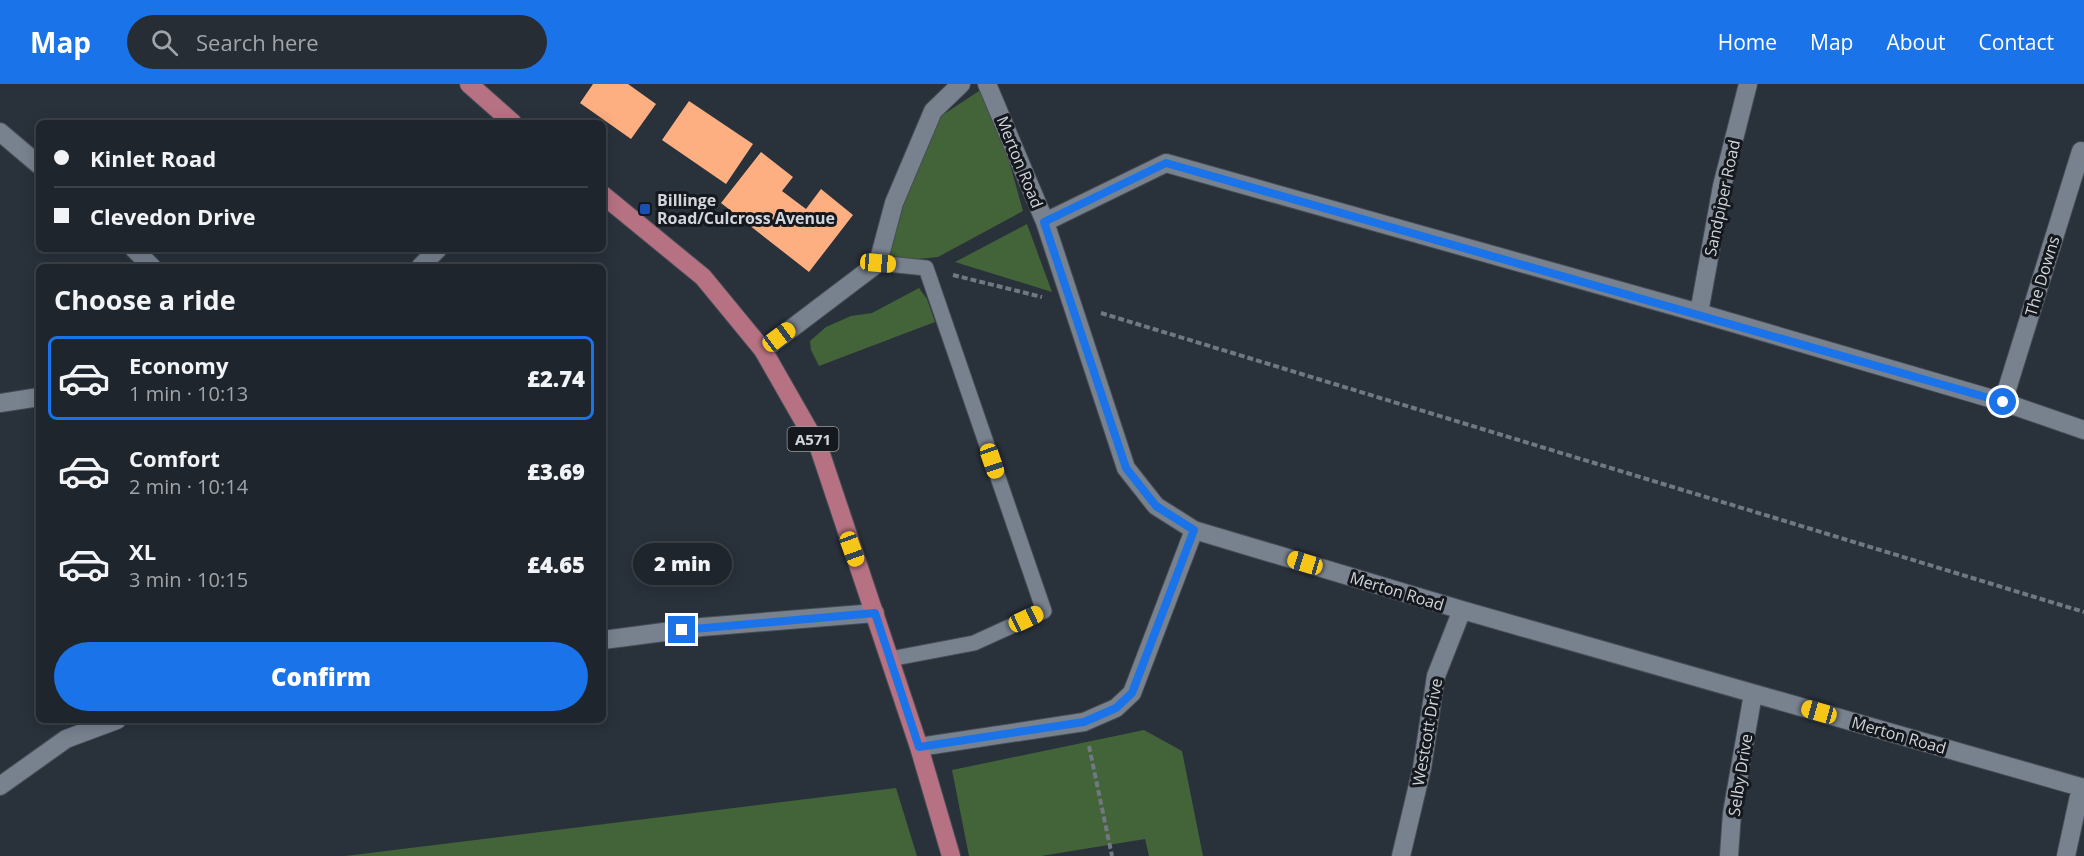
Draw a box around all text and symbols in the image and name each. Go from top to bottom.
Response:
search box [127,15,547,69]
text: Map [30,23,91,61]
icon: search [148,26,181,59]
text: Search here [196,27,319,57]
text: Home [1718,28,1777,56]
text: Map [1810,28,1853,56]
text: About [1886,28,1946,56]
text: Contact [1979,28,2054,56]
street label: Merton Road [992,113,1048,211]
street label: Sandpiper Road [1699,138,1745,258]
text: Kinlet Road [90,143,216,173]
place label: Billinge Road/Culcross Avenue [657,189,835,229]
text: Clevedon Drive [90,201,255,231]
marker: Billinge Road/Culcross Avenue [638,202,652,216]
street label: The Downs [2019,233,2065,319]
car [859,252,897,274]
text: Choose a ride [54,281,236,318]
car [759,319,799,355]
text: Economy [129,350,228,380]
icon: car [57,351,111,405]
text: £2.74 [527,363,585,393]
text: 1 min · 10:13 [129,380,248,407]
route start [1989,388,2016,415]
road number: A571 [788,427,838,451]
car [978,441,1006,481]
text: Comfort [129,443,220,473]
icon: car [57,444,111,498]
text: £3.69 [527,456,585,486]
text: 2 min · 10:14 [129,473,248,500]
car [837,529,867,569]
text: XL [129,536,156,566]
icon: car [57,537,111,591]
callout: 2 min [632,543,732,585]
text: £4.65 [527,549,585,579]
car [1285,549,1325,577]
text: 2 min [654,550,711,577]
text: 3 min · 10:15 [129,566,248,593]
street label: Merton Road [1347,566,1447,616]
car [1006,603,1046,635]
route end [668,616,695,643]
button: Confirm [54,642,588,711]
street label: Westcott Drive [1407,676,1447,788]
car [1799,698,1839,726]
street label: Merton Road [1849,711,1949,759]
street label: Selby Drive [1723,732,1757,818]

